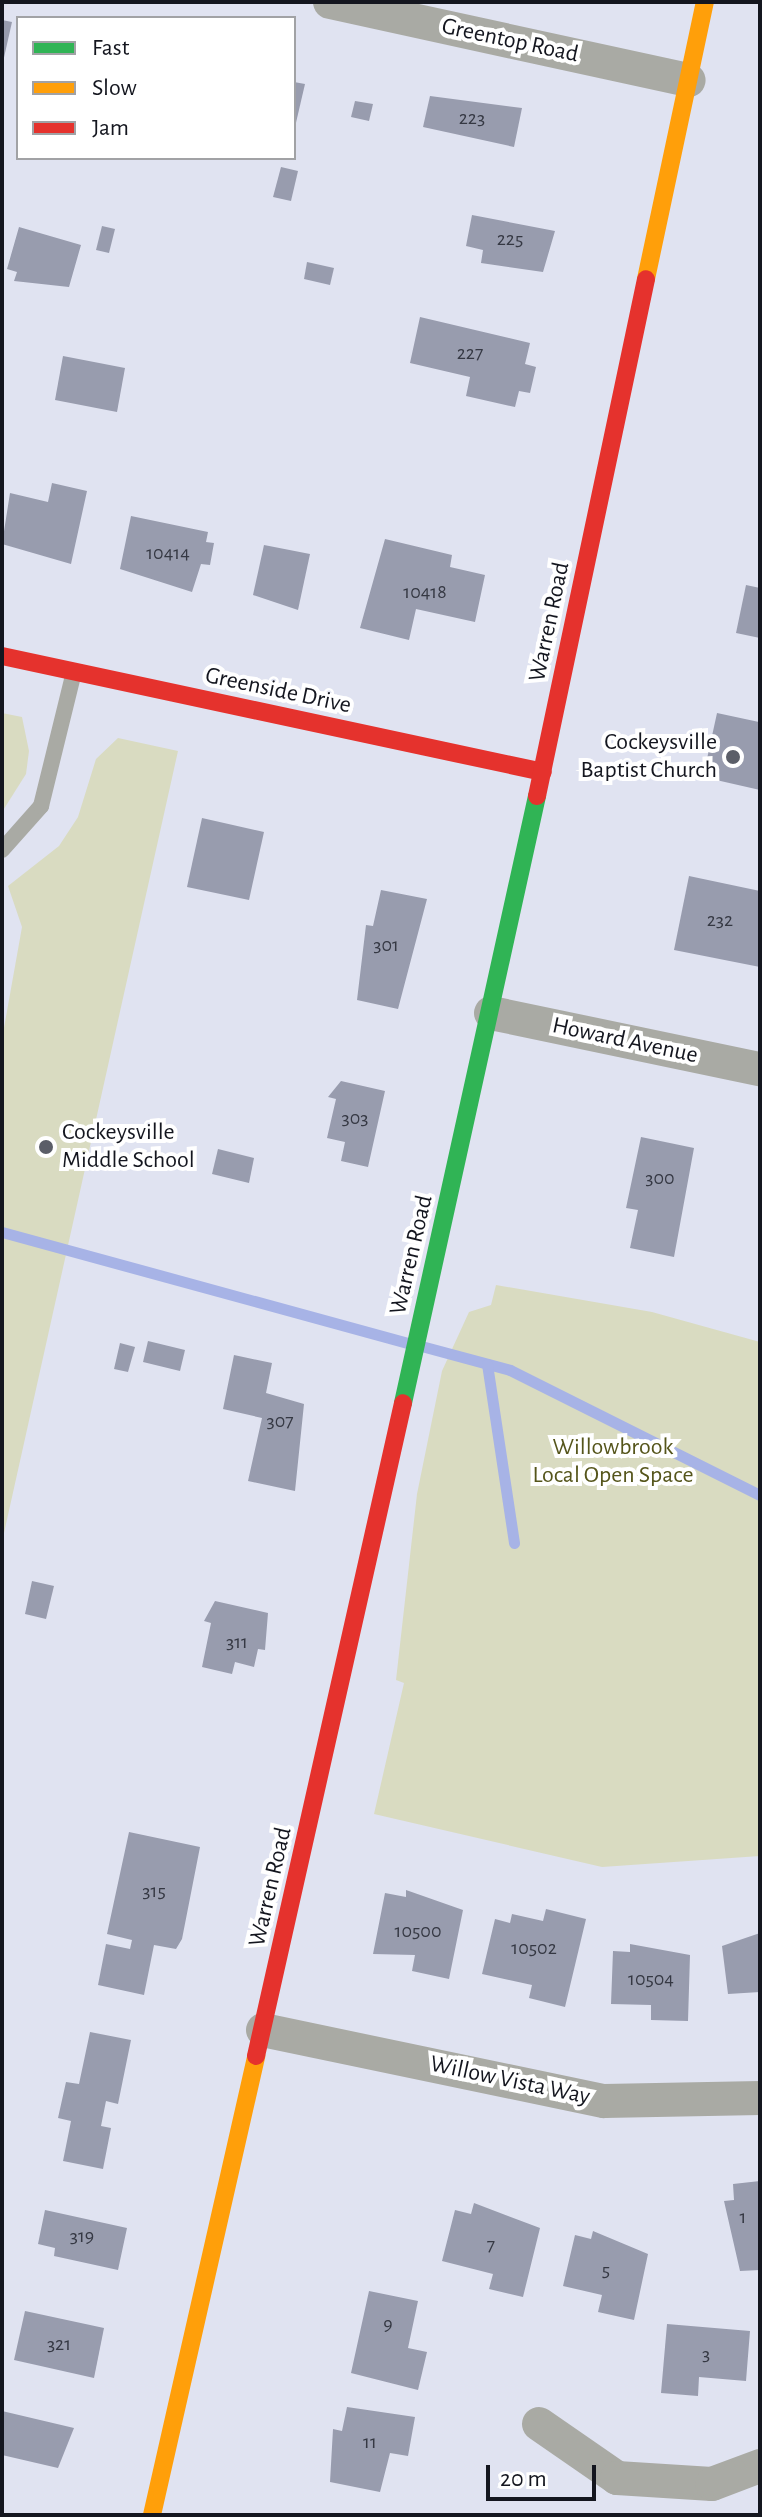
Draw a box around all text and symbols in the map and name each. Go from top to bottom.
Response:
street label: Greentop Road [439,12,581,70]
legend [16,16,296,160]
text: Fast [92,36,129,60]
text: Slow [92,76,137,100]
house number: 223 [459,106,485,130]
text: Jam [92,116,129,140]
house number: 225 [497,227,523,251]
house number: 227 [457,341,483,365]
house number: 10414 [146,541,190,565]
street label: Warren Road [523,560,577,684]
house number: 10418 [403,580,447,604]
street label: Greenside Drive [203,662,353,720]
place label: Cockeysville Baptist Church [580,729,717,785]
marker: Cockeysville Baptist Church [724,748,742,766]
house number: 232 [707,908,733,932]
house number: 301 [373,933,399,957]
street label: Howard Avenue [550,1012,700,1070]
house number: 303 [341,1106,369,1130]
place label: Cockeysville Middle School [62,1119,195,1175]
marker: Cockeysville Middle School [37,1138,55,1156]
house number: 300 [645,1166,675,1190]
street label: Warren Road [384,1193,440,1317]
house number: 307 [266,1409,294,1433]
park label: Willowbrook Local Open Space [532,1434,694,1490]
house number: 311 [226,1630,248,1654]
street label: Warren Road [243,1825,299,1949]
house number: 315 [142,1879,166,1903]
house number: 10500 [395,1919,441,1943]
house number: 10502 [511,1936,557,1960]
house number: 10504 [628,1967,674,1991]
street label: Willow Vista Way [427,2050,593,2112]
house number: 1 [740,2205,746,2229]
house number: 319 [70,2224,94,2248]
house number: 7 [487,2233,495,2257]
house number: 5 [602,2258,610,2282]
house number: 9 [383,2312,393,2336]
house number: 321 [47,2332,71,2356]
house number: 3 [702,2342,710,2366]
house number: 11 [363,2430,377,2454]
scale bar [490,2449,600,2499]
text: 20 m [500,2467,547,2491]

